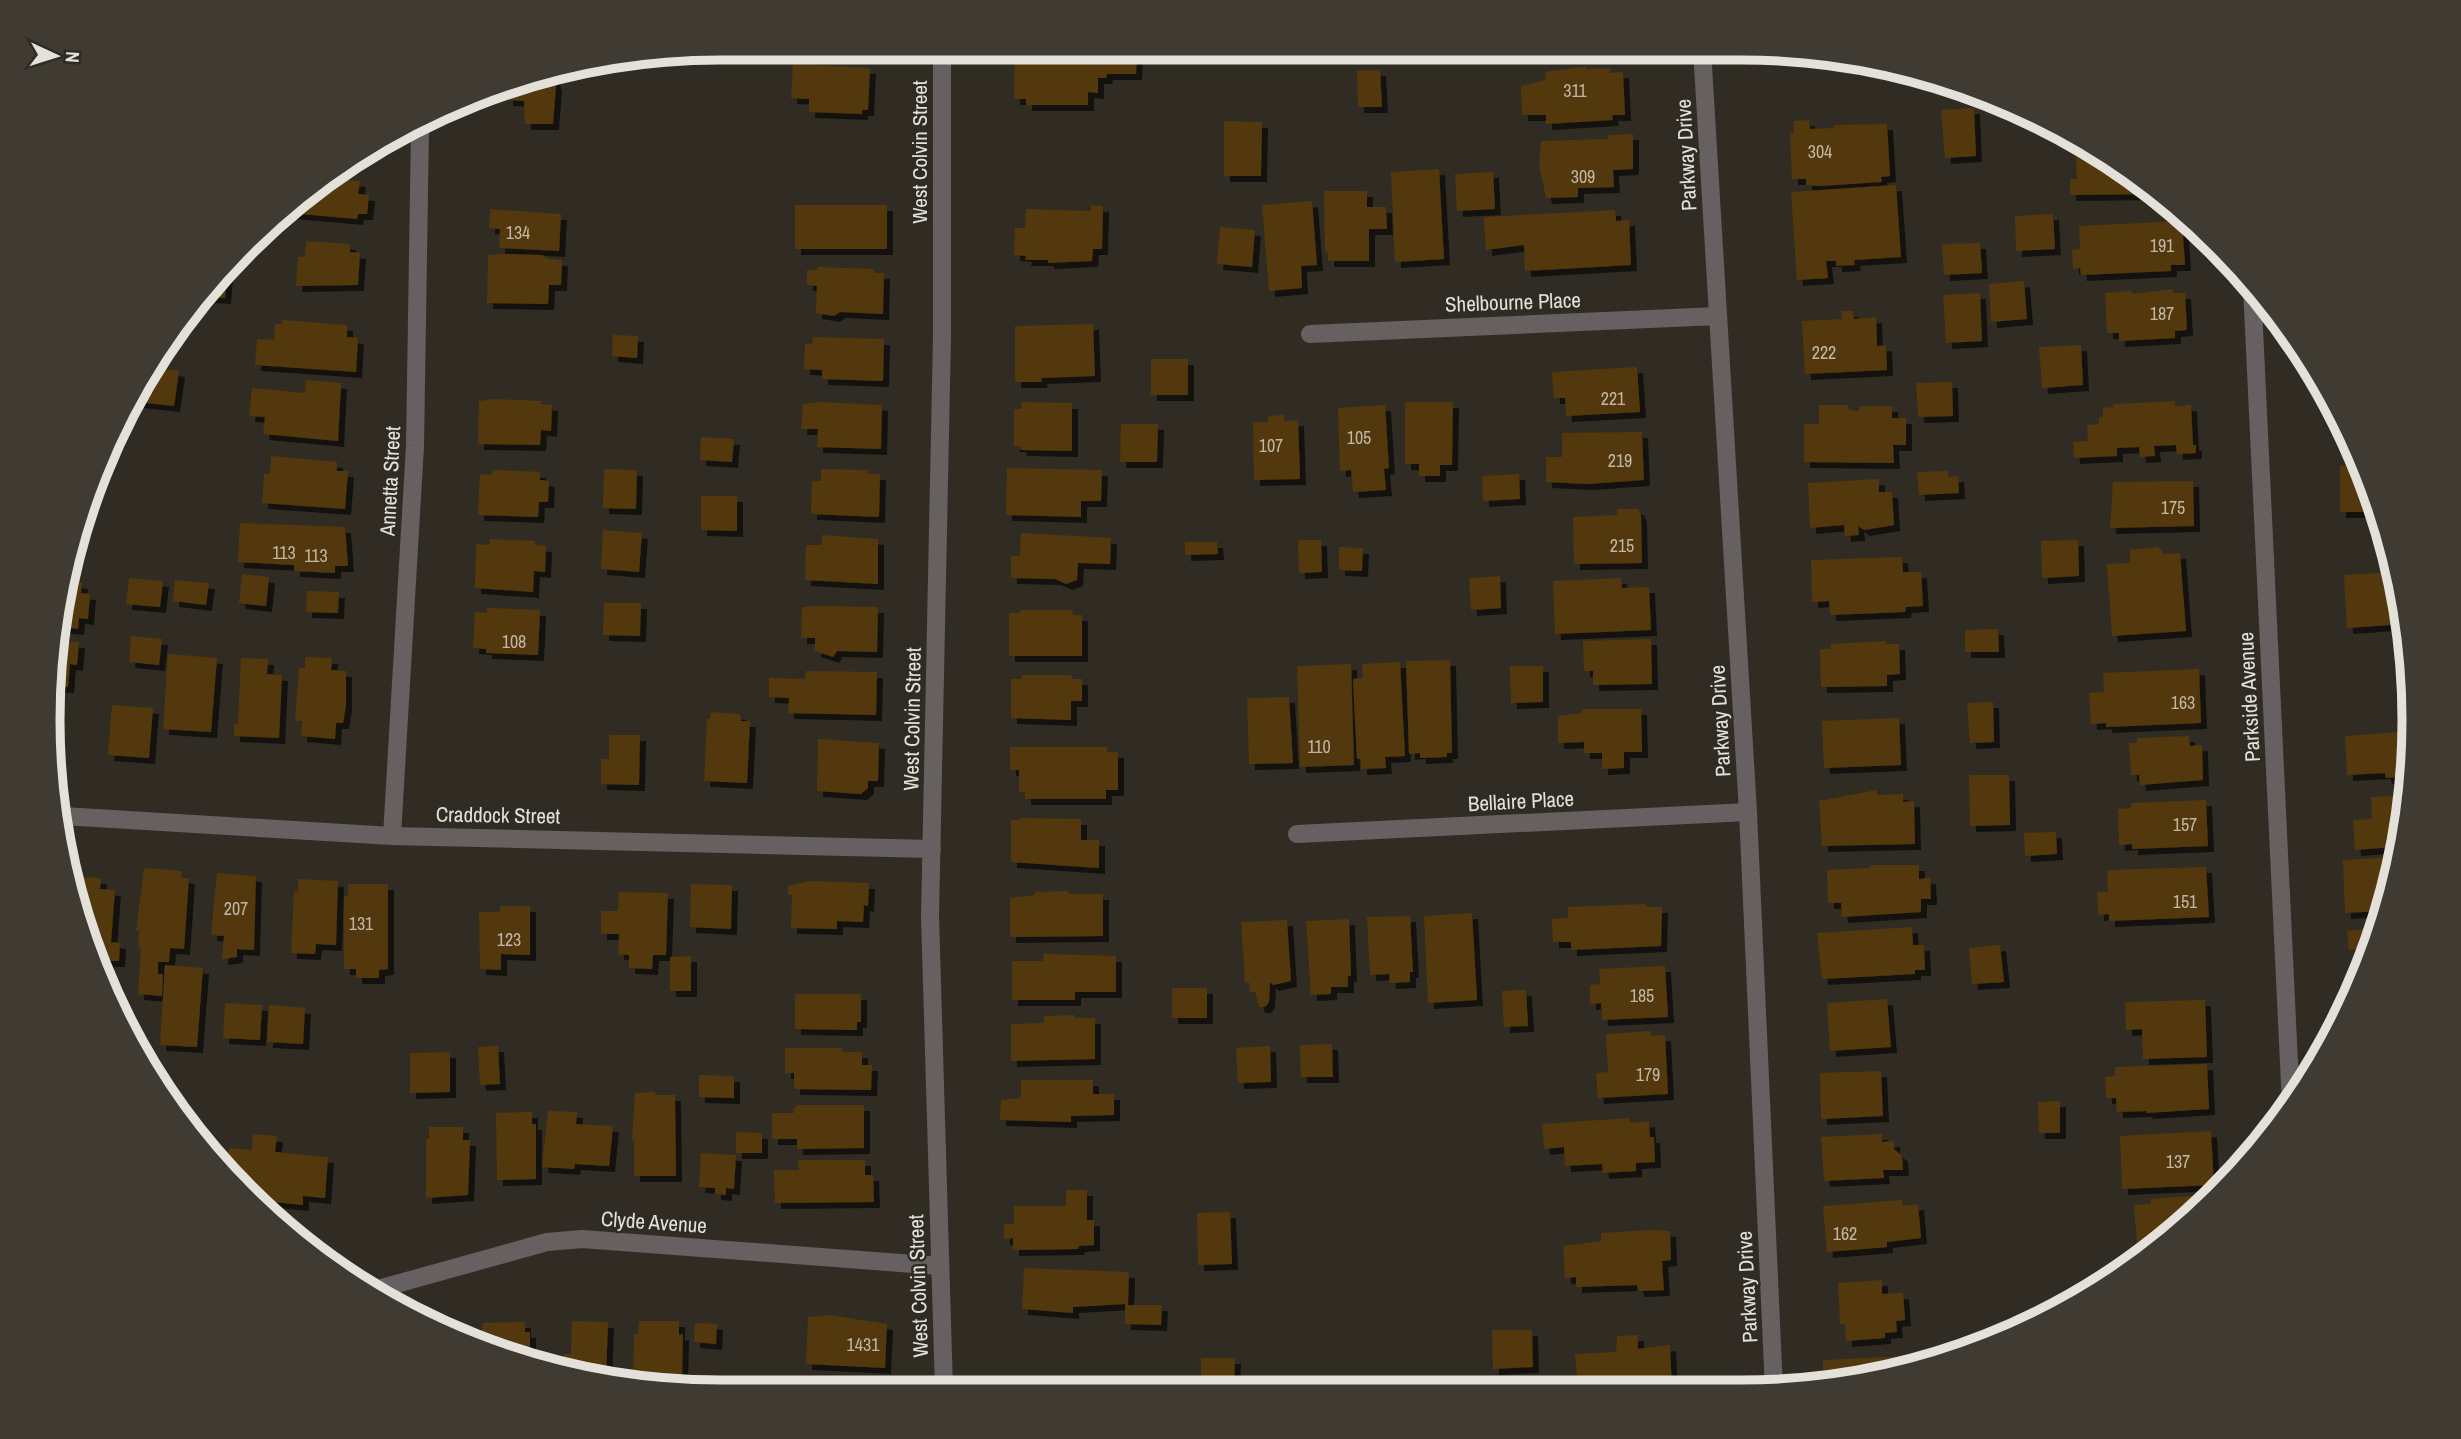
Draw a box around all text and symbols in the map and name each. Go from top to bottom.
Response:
north arrow [21,21,91,91]
text: N [60,51,86,64]
house number: 311 [1563,78,1588,103]
street label: West Colvin Street [905,80,934,224]
street label: Parkway Drive [1669,98,1703,212]
house number: 304 [1808,139,1832,164]
house number: 309 [1571,164,1595,189]
house number: 134 [506,220,530,245]
house number: 191 [2150,233,2175,258]
street label: Shelbourne Place [1445,285,1581,319]
house number: 187 [2150,301,2174,326]
house number: 222 [1812,340,1836,365]
house number: 221 [1601,386,1626,411]
street label: Annetta Street [373,425,407,538]
house number: 105 [1347,425,1371,450]
house number: 107 [1259,433,1283,458]
house number: 219 [1608,448,1632,473]
house number: 175 [2161,495,2185,520]
house number: 215 [1610,533,1634,558]
house number: 113 [272,540,296,565]
house number: 113 [304,543,328,568]
house number: 108 [502,629,526,654]
street label: Parkside Avenue [2231,631,2267,763]
street label: West Colvin Street [896,647,928,791]
street label: Parkway Drive [1703,664,1737,778]
house number: 163 [2171,690,2195,715]
house number: 110 [1307,734,1331,759]
street label: Bellaire Place [1467,784,1575,818]
street label: Craddock Street [436,799,561,831]
house number: 157 [2173,812,2197,837]
house number: 151 [2173,889,2198,914]
house number: 207 [224,896,248,921]
house number: 131 [349,911,374,936]
house number: 123 [497,927,521,952]
house number: 185 [1630,983,1654,1008]
house number: 179 [1636,1062,1660,1087]
house number: 137 [2166,1149,2190,1174]
street label: Clyde Avenue [600,1204,708,1240]
street label: West Colvin Street [901,1214,935,1358]
house number: 162 [1833,1221,1857,1246]
street label: Parkway Drive [1730,1230,1764,1344]
house number: 1431 [847,1332,880,1357]

